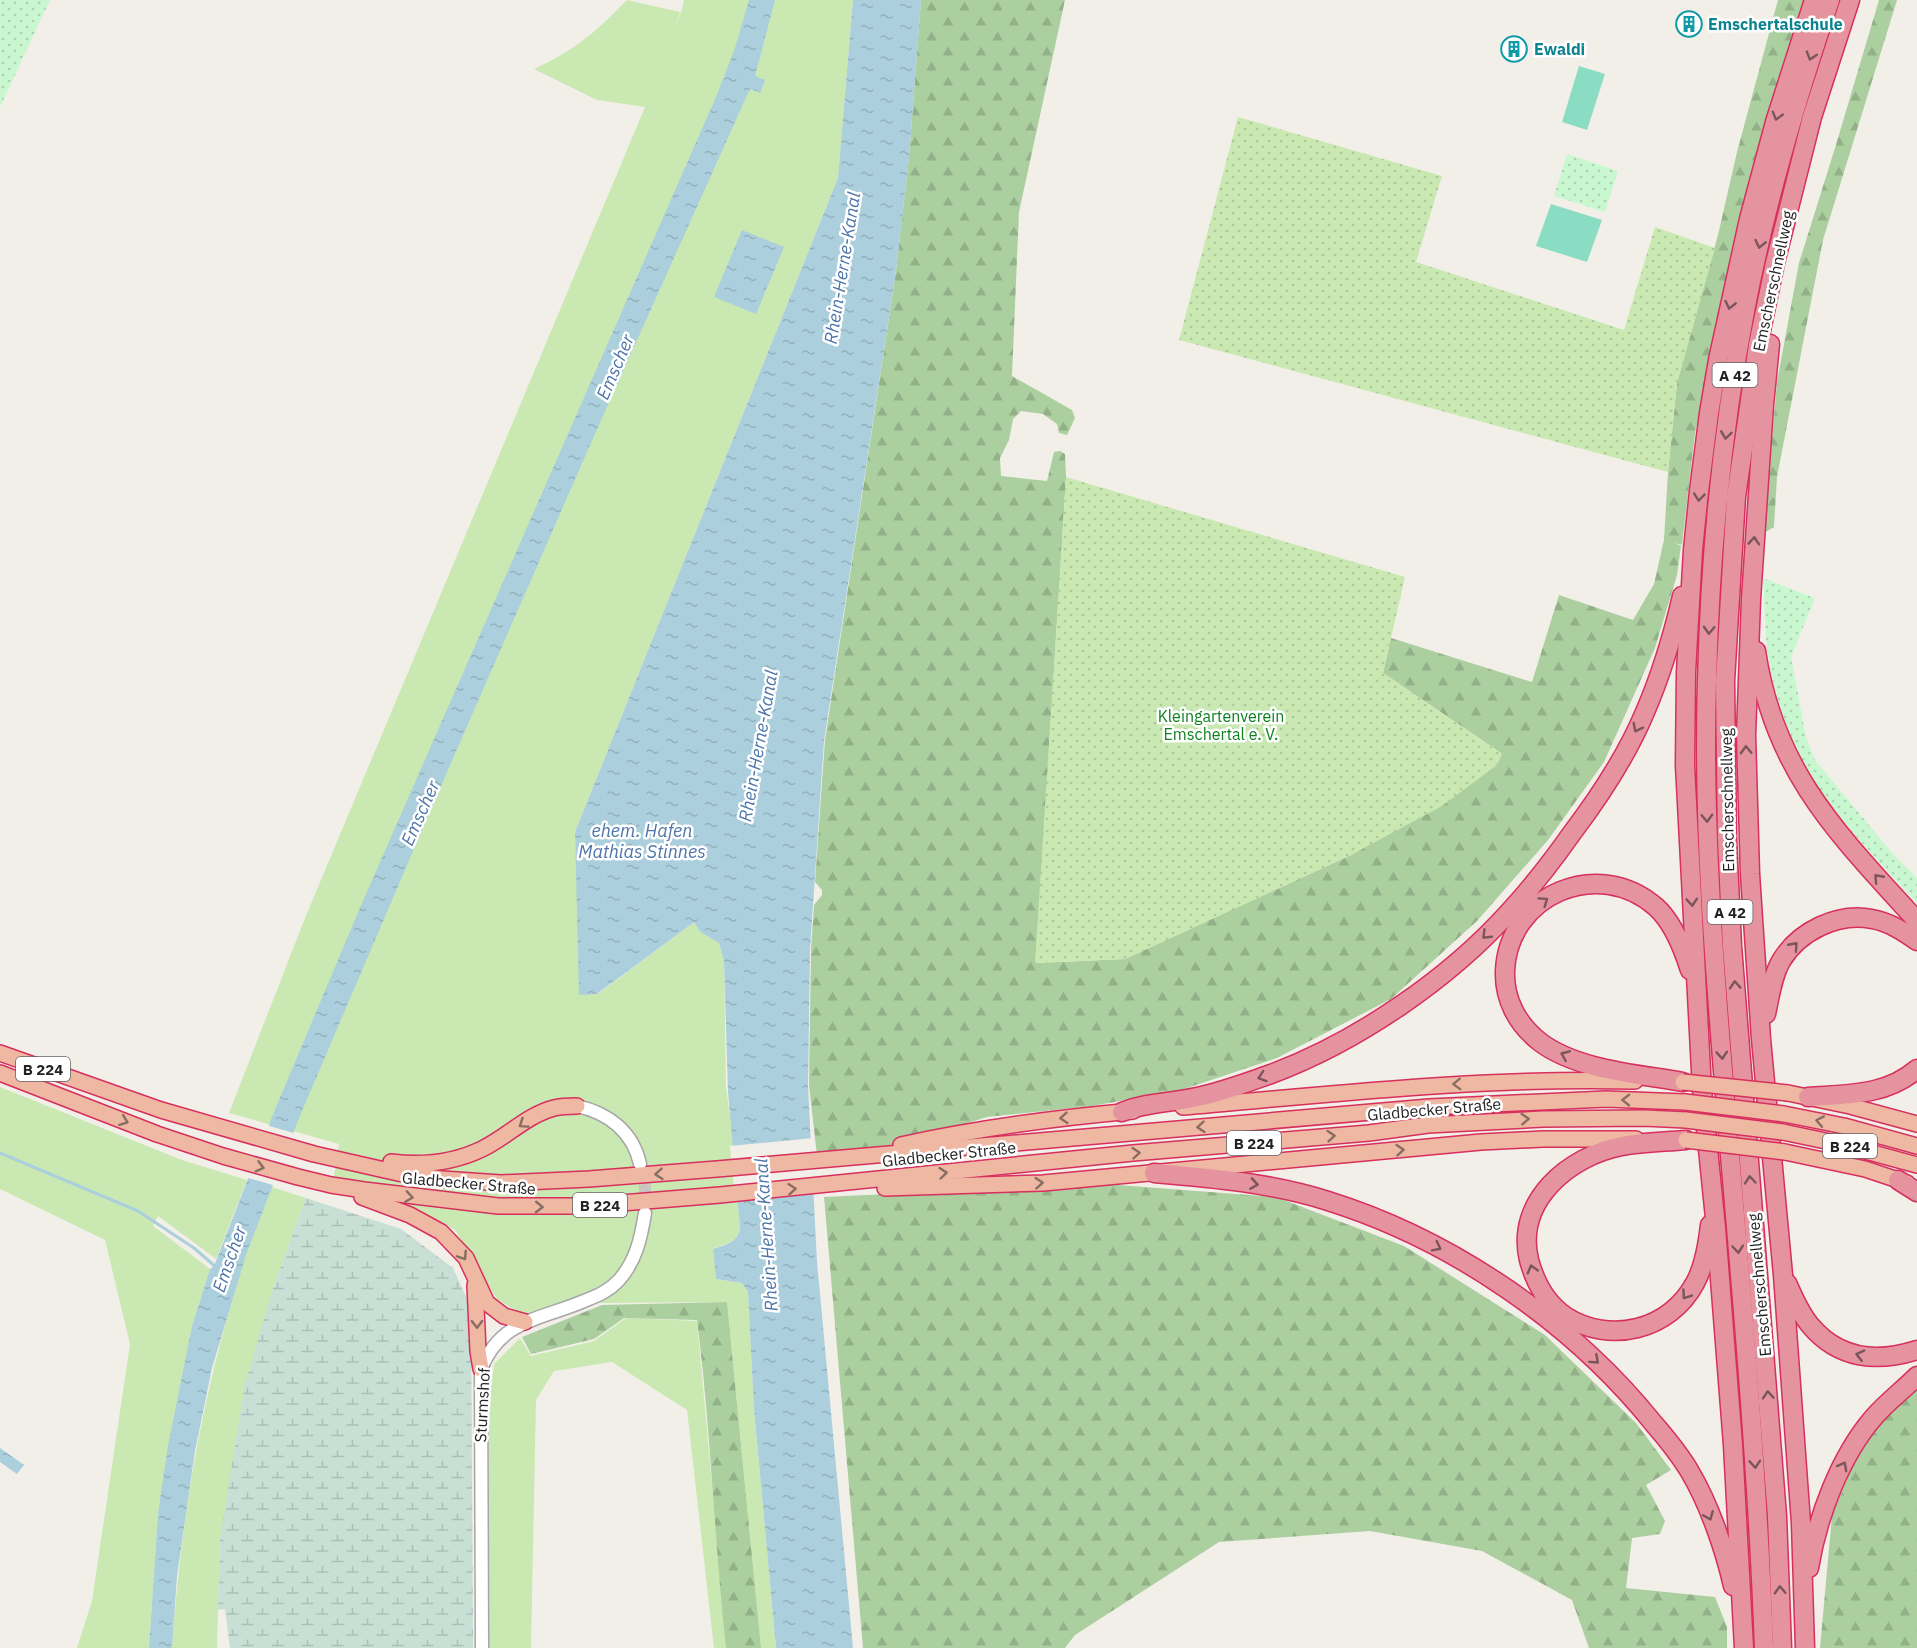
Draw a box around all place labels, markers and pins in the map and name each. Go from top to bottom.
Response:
building icon: Emschertalschule [1674,9,1704,39]
place label: Emschertalschule [1708,14,1843,34]
building icon: Ewaldi [1499,34,1529,64]
place label: Ewaldi [1534,39,1585,59]

